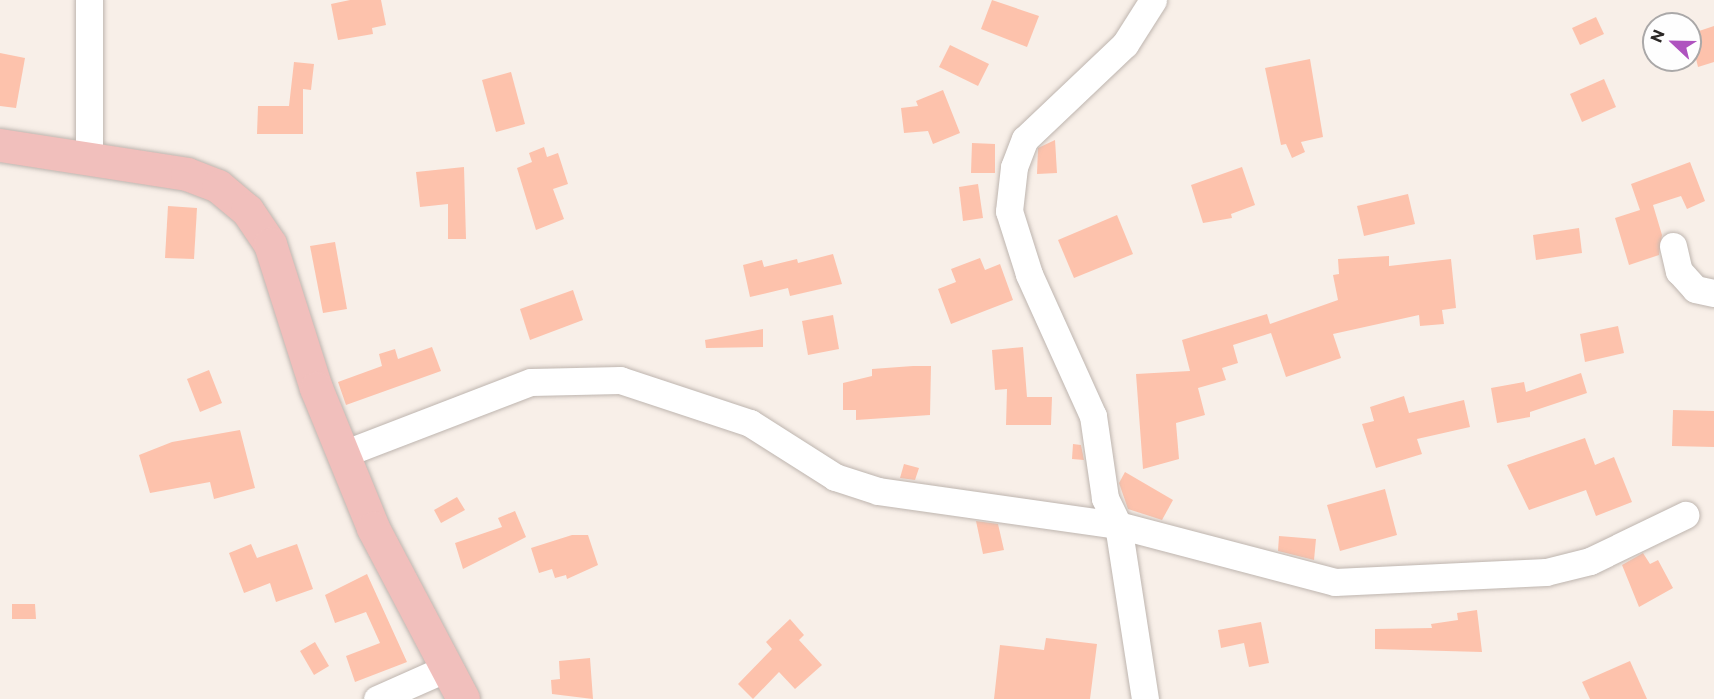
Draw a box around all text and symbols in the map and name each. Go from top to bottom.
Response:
north arrow [1642,12,1702,72]
text: N [1646,27,1668,45]

